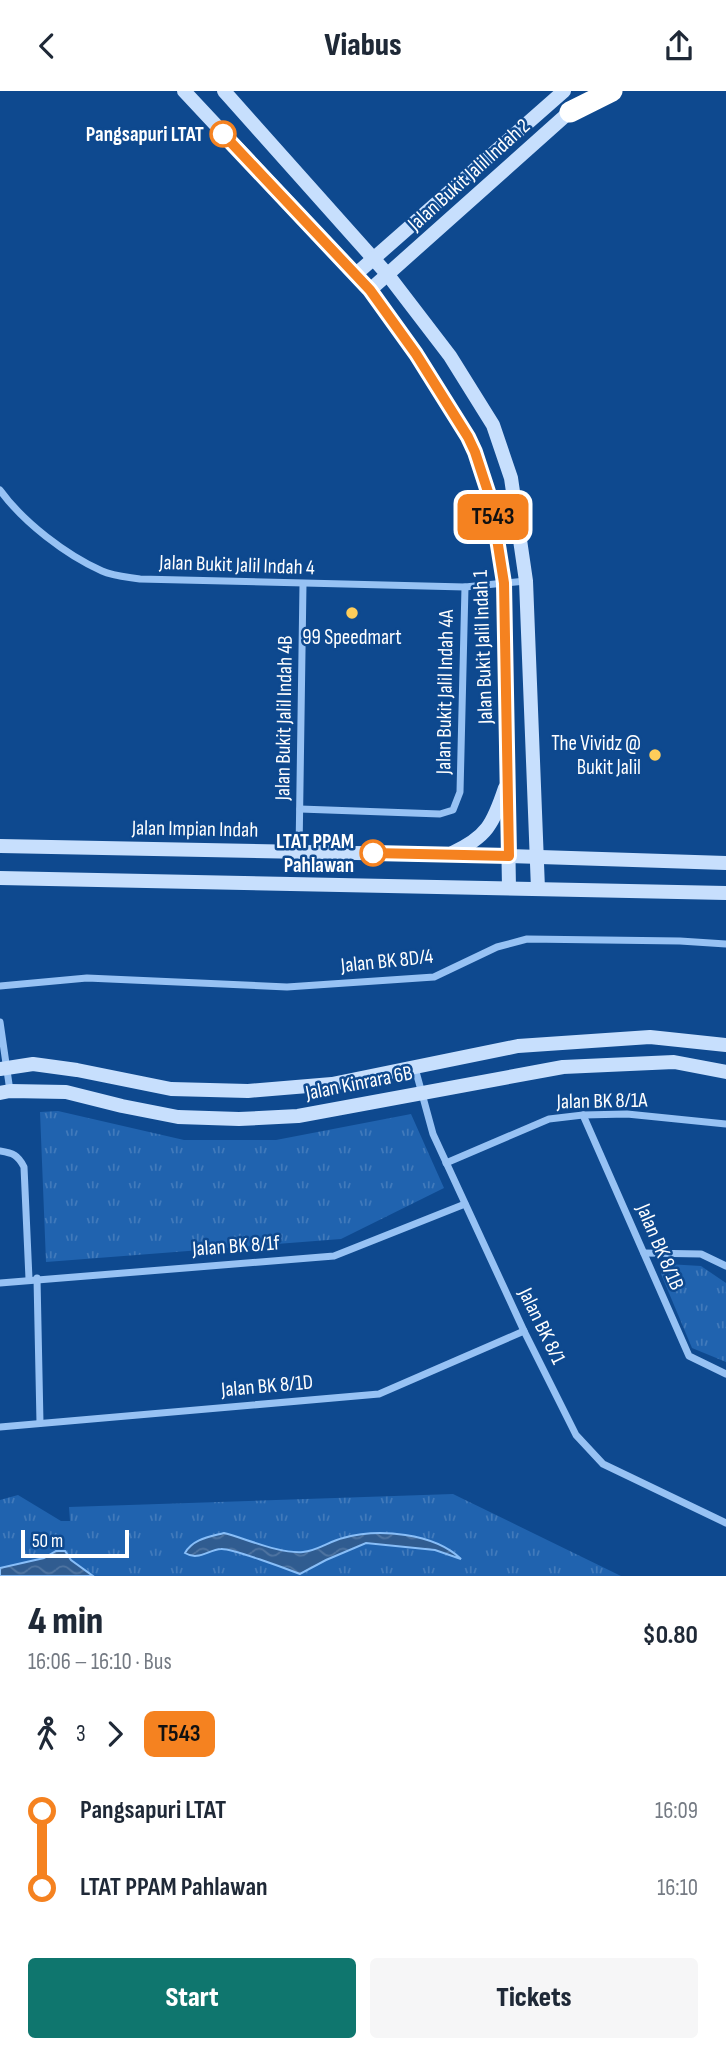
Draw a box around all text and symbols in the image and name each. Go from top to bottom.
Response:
text: Viabus [324,26,402,65]
icon: back [28,27,66,65]
icon: share [660,27,698,65]
street label: Jalan Bukit Jalil Indah 2 [402,114,535,237]
marker: Pangsapuri LTAT [210,121,236,147]
place label: Pangsapuri LTAT [86,122,204,147]
line badge: T543 [444,494,542,540]
text: T543 [472,502,514,531]
street label: Jalan Bukit Jalil Indah 4 [158,550,315,580]
street label: Jalan Bukit Jalil Indah 1 [468,569,498,725]
marker: 99 Speedmart [344,605,360,621]
street label: Jalan Bukit Jalil Indah 4A [431,609,459,775]
place label: 99 Speedmart [302,625,402,650]
street label: Jalan Bukit Jalil Indah 4B [270,635,298,802]
place label: The Vividz @ Bukit Jalil [551,731,641,780]
marker: The Vividz @ Bukit Jalil [647,747,663,763]
street label: Jalan Impian Indah [131,815,258,843]
place label: LTAT PPAM Pahlawan [276,829,354,878]
marker: LTAT PPAM Pahlawan [360,840,386,866]
street label: Jalan BK 8D/4 [339,944,435,978]
street label: Jalan Kinrara 6B [302,1060,415,1106]
street label: Jalan BK 8/1A [555,1088,649,1114]
street label: Jalan BK 8/1B [630,1199,689,1294]
street label: Jalan BK 8/1f [190,1230,282,1262]
street label: Jalan BK 8/1 [512,1283,571,1369]
street label: Jalan BK 8/1D [219,1370,314,1403]
scale bar [21,1527,130,1559]
text: 50 m [32,1530,63,1553]
text: 4 min [28,1599,103,1644]
text: $0.80 [642,1620,698,1651]
text: 16:06 – 16:10 · Bus [28,1648,172,1676]
icon: walk [28,1715,66,1753]
icon: forward [96,1715,134,1753]
text: T543 [158,1719,201,1748]
text: 3 [76,1720,86,1748]
text: Pangsapuri LTAT [80,1795,226,1826]
text: 16:09 [655,1797,698,1825]
text: LTAT PPAM Pahlawan [80,1872,268,1903]
text: 16:10 [657,1874,698,1902]
button: Start [28,1958,356,2038]
button: Tickets [370,1958,698,2038]

